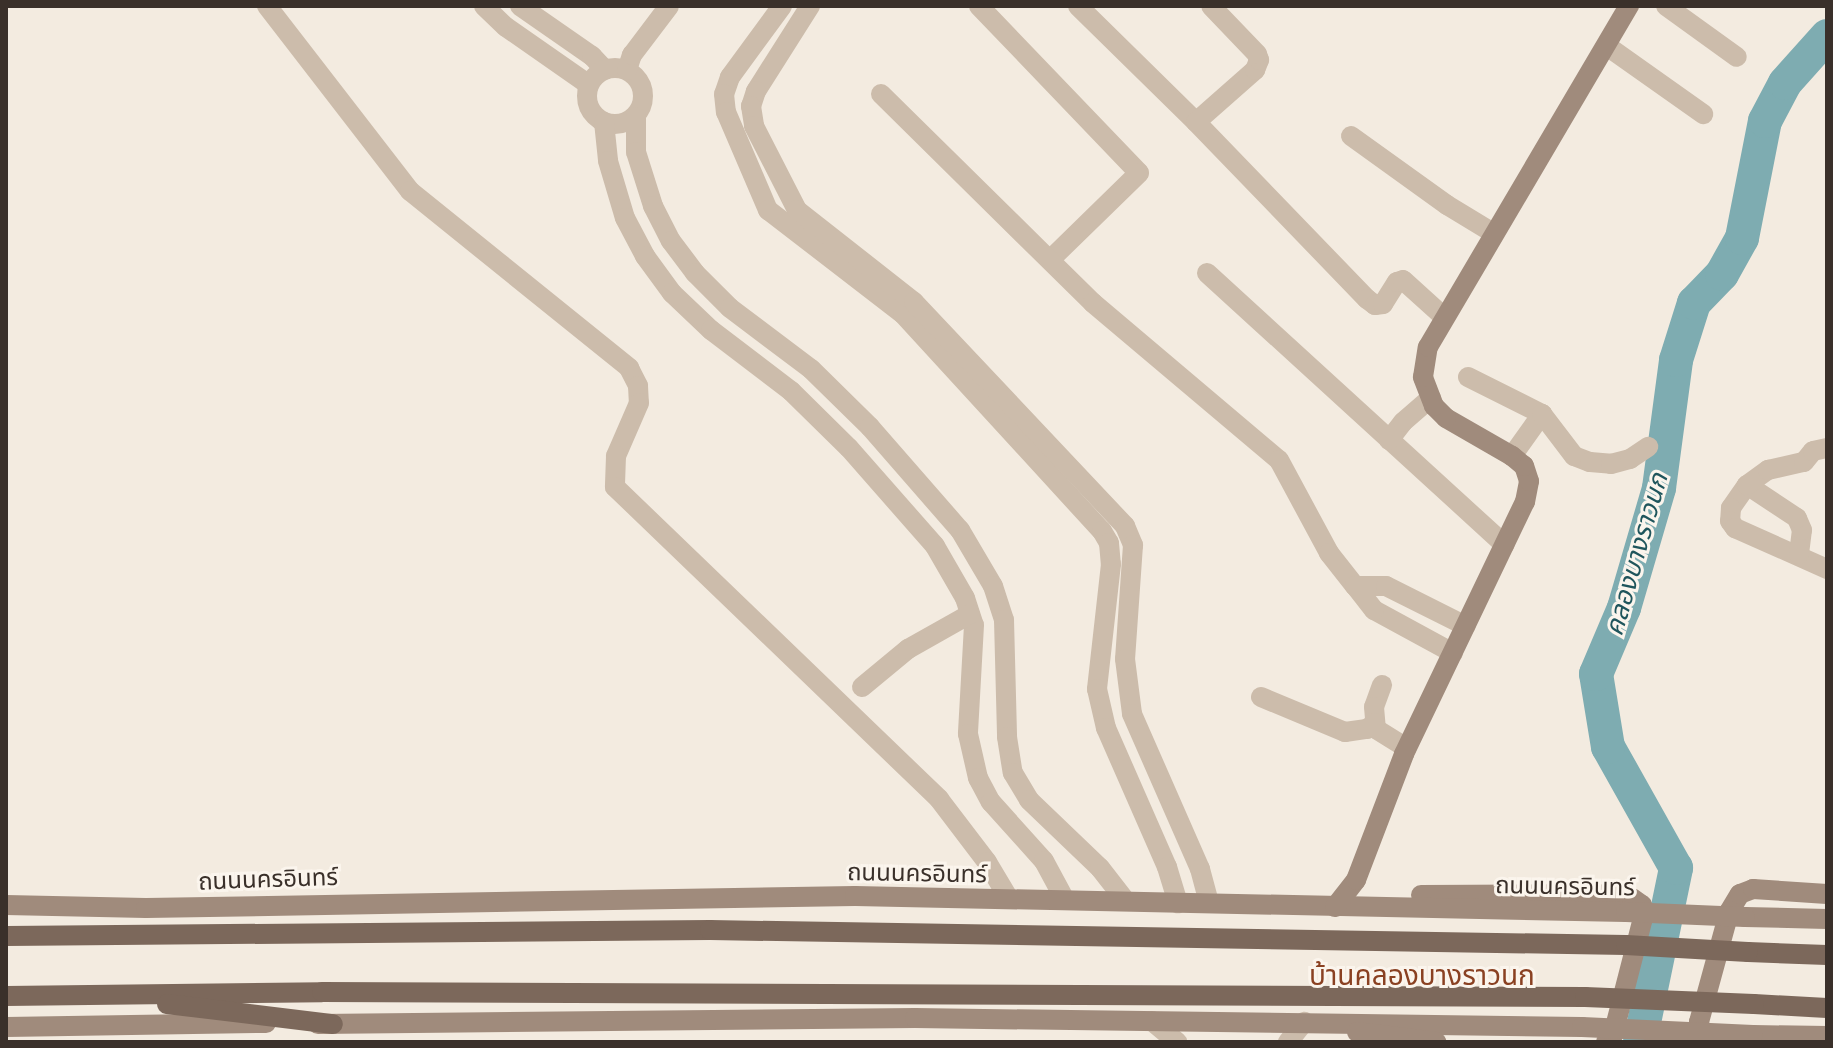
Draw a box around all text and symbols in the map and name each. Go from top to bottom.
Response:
water label: คลองบางราวนก [1597,469,1673,639]
street label: ถนนนครอินทร์ [847,856,987,888]
street label: ถนนนครอินทร์ [198,861,338,895]
street label: ถนนนครอินทร์ [1495,869,1635,901]
district label: บ้านคลองบางราวนก [1309,957,1535,991]

